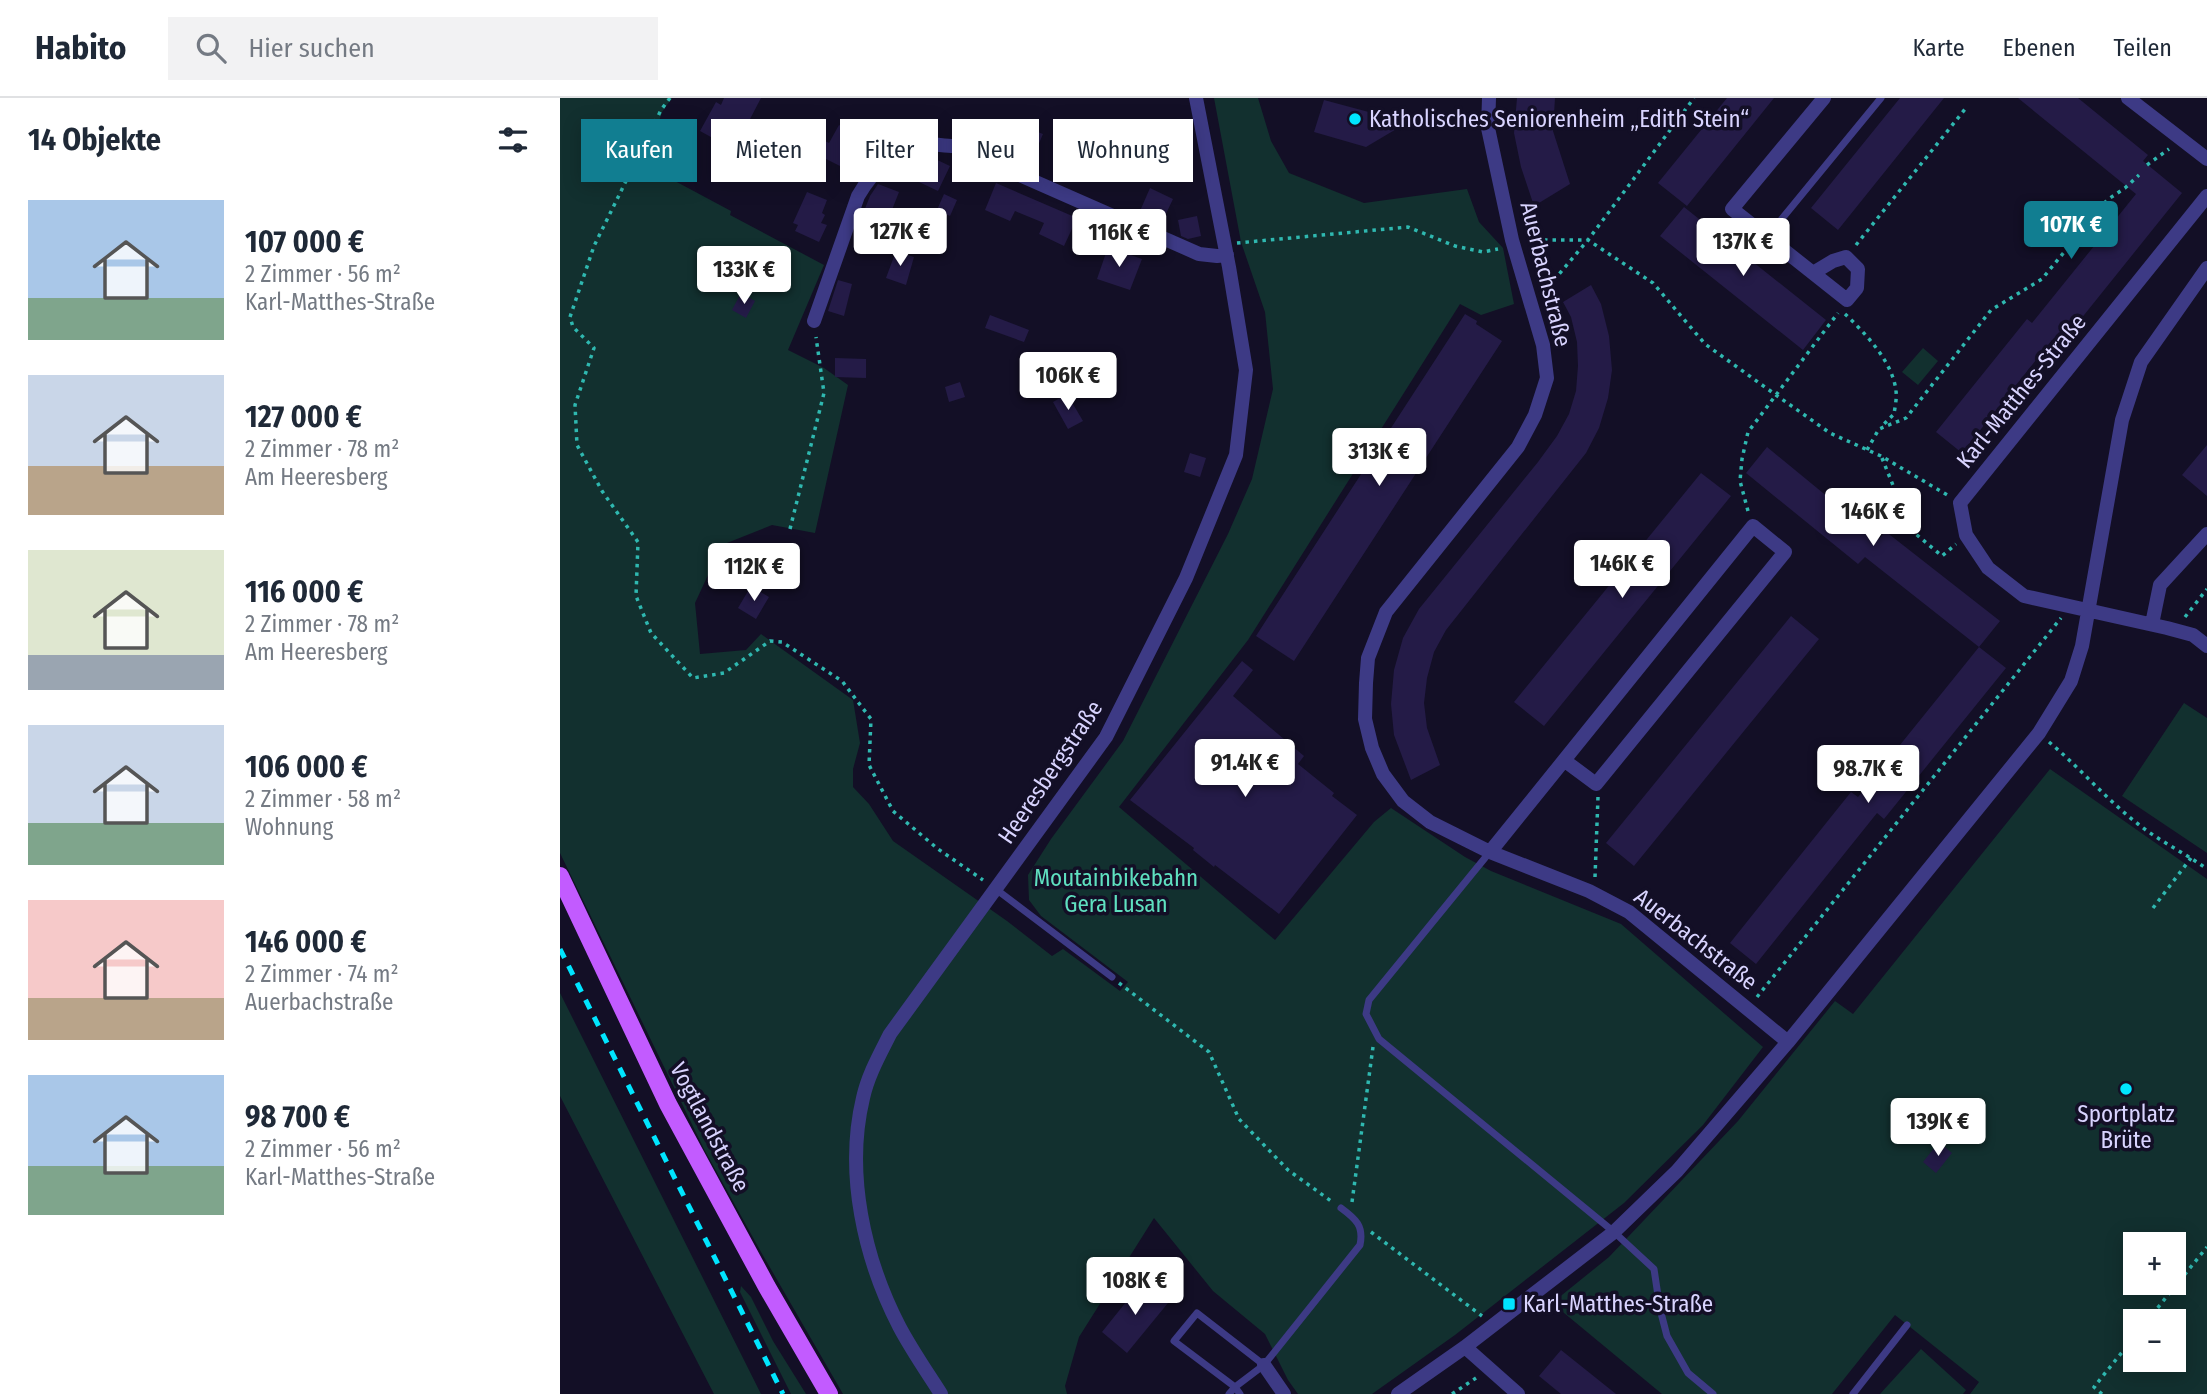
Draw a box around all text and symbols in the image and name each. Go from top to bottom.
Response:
search box [168,17,658,80]
text: Habito [35,28,126,68]
icon: search [192,29,230,67]
text: Hier suchen [248,33,375,64]
text: Karte [1913,34,1965,62]
text: Ebenen [2003,34,2076,62]
text: Teilen [2114,34,2172,62]
place label: Katholisches Seniorenheim „Edith Stein“ [1369,105,1749,133]
marker: Katholisches Seniorenheim „Edith Stein“ [1347,111,1363,127]
chip: Kaufen [581,119,697,182]
chip: Mieten [711,119,826,182]
chip: Filter [840,119,938,182]
chip: Neu [952,119,1039,182]
chip: Wohnung [1053,119,1193,182]
icon: filters [494,121,532,159]
text: 14 Objekte [28,122,161,158]
street label: Auerbachstraße [1514,199,1578,349]
pin: 107K € [2014,202,2128,261]
pin: 127K € [843,208,957,268]
pin: 116K € [1062,209,1176,269]
text: 107K € [2040,210,2102,238]
text: 127K € [870,217,930,245]
text: 116K € [1088,218,1150,246]
pin: 137K € [1686,218,1800,278]
text: 107 000 € [245,224,364,260]
text: 137K € [1713,227,1773,255]
icon: home [84,228,168,312]
pin: 133K € [687,246,801,306]
text: 133K € [713,255,775,283]
text: 2 Zimmer · 56 m² [245,260,401,288]
text: Karl-Matthes-Straße [245,288,435,316]
street label: Karl-Matthes-Straße [1950,308,2092,474]
pin: 106K € [1011,352,1125,412]
text: 106K € [1036,361,1100,389]
text: 127 000 € [245,399,362,435]
icon: home [84,403,168,487]
pin: 313K € [1322,428,1436,488]
text: 2 Zimmer · 78 m² [245,435,399,463]
text: 313K € [1348,437,1410,465]
text: Am Heeresberg [245,463,388,491]
pin: 146K € [1816,489,1930,548]
text: 146K € [1841,497,1905,525]
pin: 146K € [1565,540,1679,600]
pin: 112K € [697,544,811,603]
text: 146K € [1590,549,1654,577]
text: 112K € [724,552,784,580]
text: 116 000 € [245,574,363,610]
icon: home [84,578,168,662]
text: 2 Zimmer · 78 m² [245,610,399,638]
text: Am Heeresberg [245,638,388,666]
street label: Heeresbergstraße [992,695,1108,849]
pin: 91.4K € [1180,740,1310,799]
pin: 98.7K € [1803,746,1933,805]
text: 91.4K € [1211,748,1279,776]
text: 106 000 € [245,749,367,785]
icon: home [84,753,168,837]
text: 98.7K € [1833,754,1903,782]
text: 2 Zimmer · 58 m² [245,785,401,813]
text: Wohnung [245,813,333,841]
park label: Moutainbikebahn Gera Lusan [1034,864,1198,918]
street label: Auerbachstraße [1629,882,1763,996]
text: 146 000 € [245,924,367,960]
icon: home [84,928,168,1012]
text: 2 Zimmer · 74 m² [245,960,399,988]
text: Auerbachstraße [245,988,393,1016]
street label: Vogtlandstraße [664,1057,756,1197]
marker: Sportplatz Brüte [2118,1081,2134,1097]
pin: 139K € [1881,1098,1995,1158]
text: 98 700 € [245,1099,350,1135]
place label: Sportplatz Brüte [2077,1100,2175,1154]
icon: home [84,1103,168,1187]
text: 139K € [1907,1107,1969,1135]
text: 2 Zimmer · 56 m² [245,1135,401,1163]
text: Karl-Matthes-Straße [245,1163,435,1191]
map controls [2123,1232,2186,1372]
button: + [2123,1232,2186,1295]
pin: 108K € [1078,1258,1192,1317]
text: 108K € [1103,1266,1167,1294]
place label: Karl-Matthes-Straße [1523,1290,1713,1318]
marker: Karl-Matthes-Straße [1501,1296,1517,1312]
button: − [2123,1309,2186,1372]

